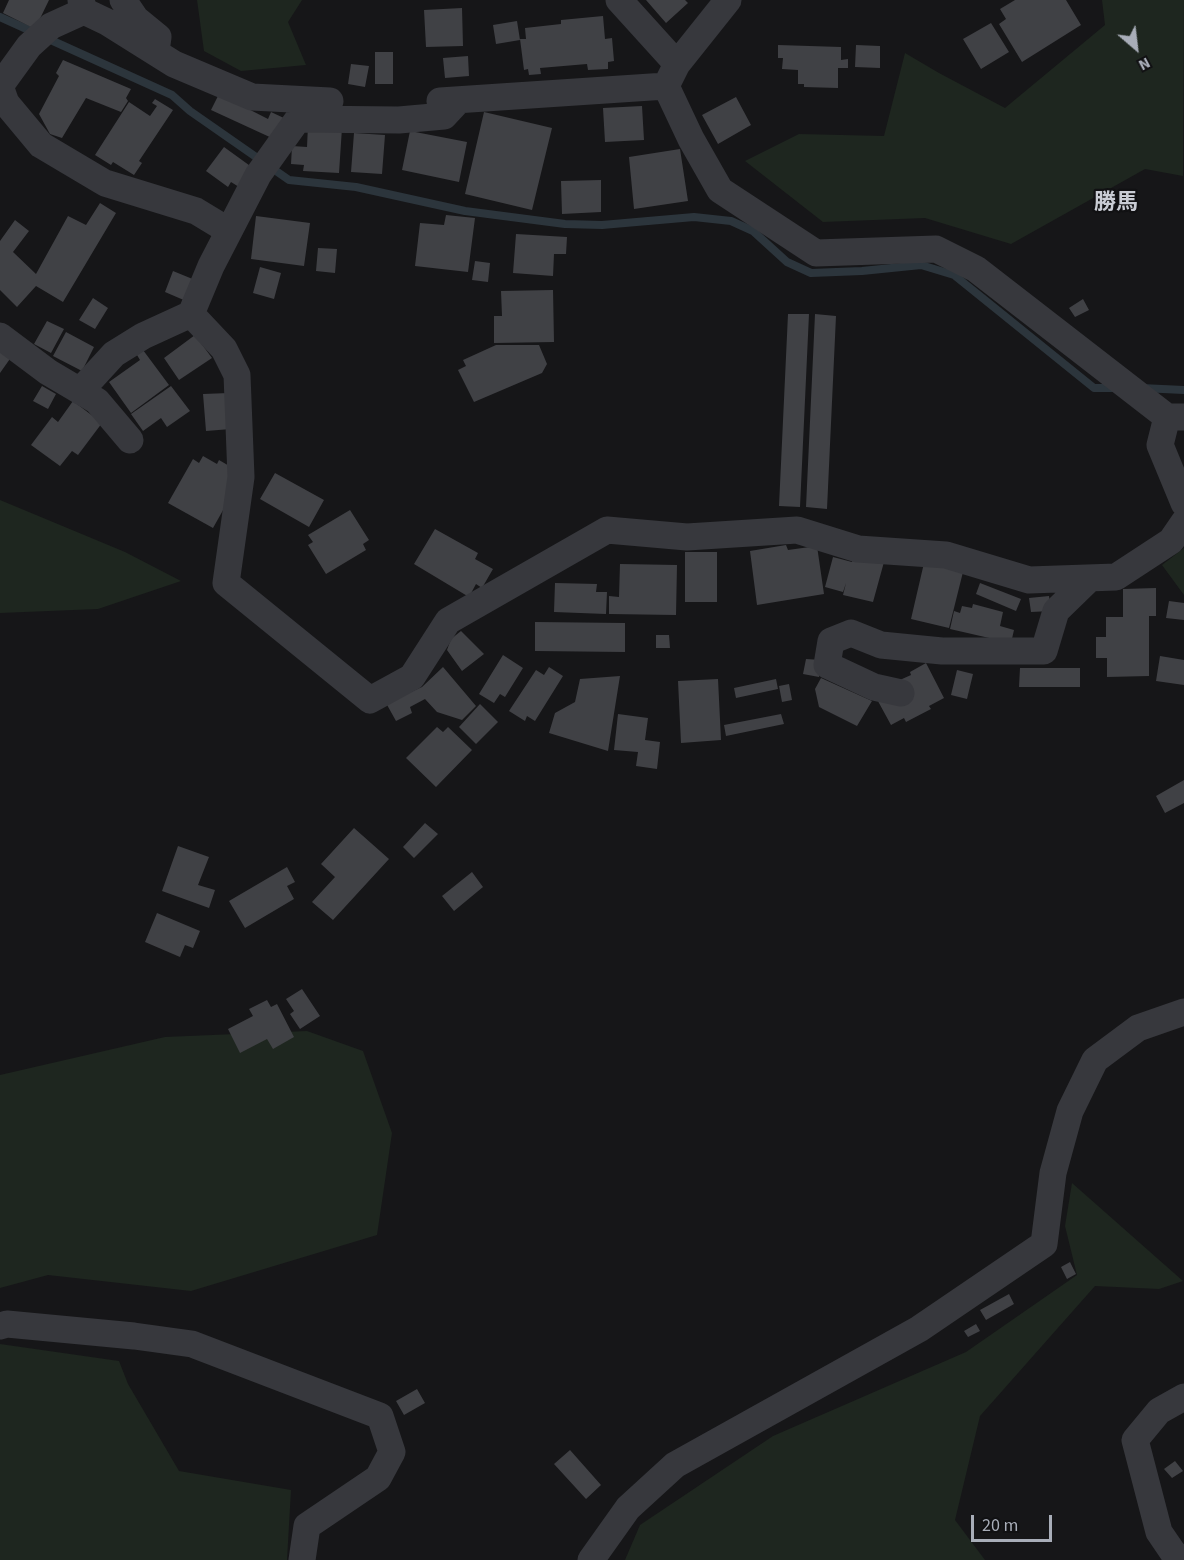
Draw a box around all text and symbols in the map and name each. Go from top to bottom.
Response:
north arrow [1106,18,1166,78]
text: N [1135,52,1154,76]
district label: 勝馬 [1094,191,1138,217]
scale bar [974,1503,1055,1541]
text: 20 m [982,1513,1018,1538]

